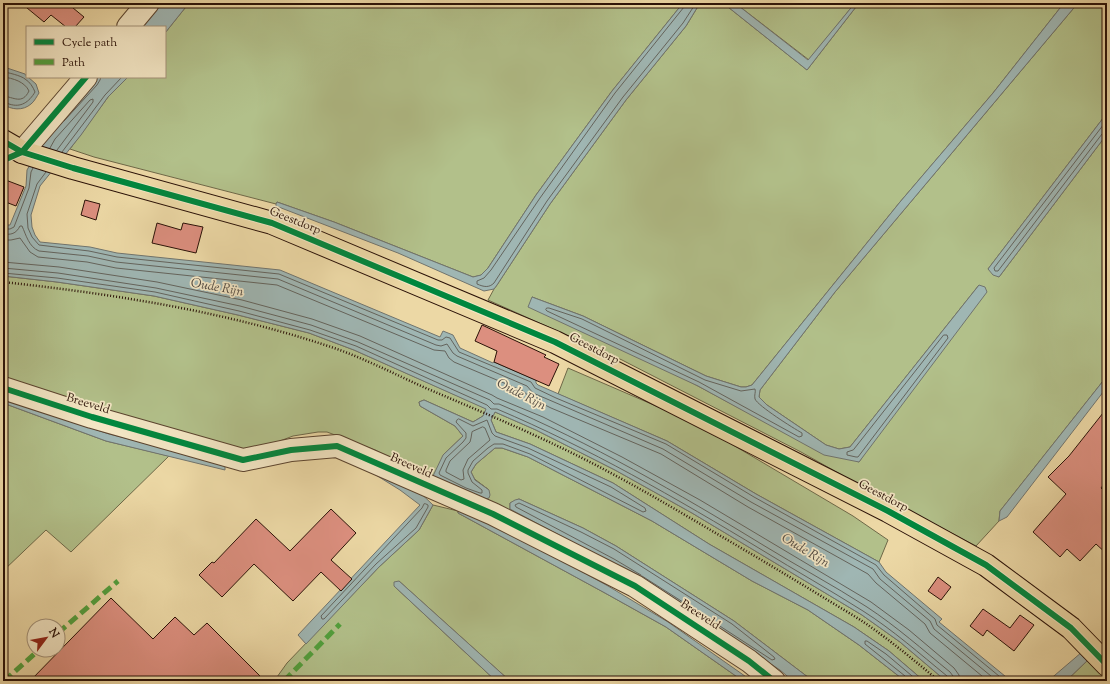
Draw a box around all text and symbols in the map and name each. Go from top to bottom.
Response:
legend [26,26,166,78]
text: Cycle path [62,34,117,52]
text: Path [62,54,85,72]
street label: Geestdorp [266,202,324,240]
water label: Oude Rijn [189,275,245,302]
street label: Geestdorp [566,329,623,369]
water label: Oude Rijn [493,375,549,415]
street label: Breeveld [64,389,112,419]
street label: Breeveld [387,449,435,483]
street label: Geestdorp [855,475,911,517]
water label: Oude Rijn [778,530,833,572]
street label: Breeveld [676,595,724,635]
north arrow [26,618,66,658]
text: N [44,624,63,641]

